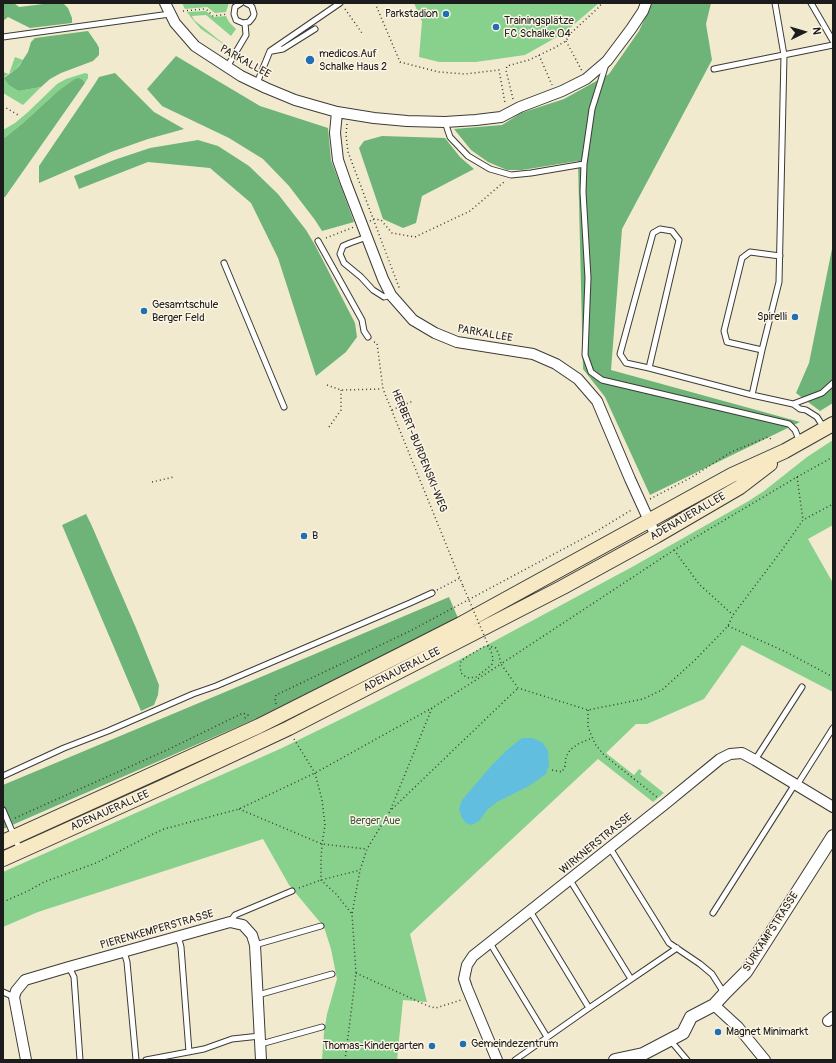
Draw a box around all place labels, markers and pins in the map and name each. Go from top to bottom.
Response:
place label: Parkstadion [385,7,438,21]
marker: Parkstadion [441,9,451,19]
place label: Trainingsplätze FC Schalke 04 [504,14,574,40]
marker: Trainingsplätze FC Schalke 04 [491,22,501,32]
place label: medicos.Auf Schalke Haus 2 [319,47,387,73]
marker: medicos.Auf Schalke Haus 2 [304,54,316,66]
place label: Gesamtschule Berger Feld [152,298,218,324]
marker: Gesamtschule Berger Feld [139,306,149,316]
place label: Spirelli [757,310,787,324]
marker: Spirelli [790,312,800,322]
place label: B [312,529,318,543]
marker: B [299,531,309,541]
place label: Magnet Minimarkt [726,1025,809,1039]
marker: Magnet Minimarkt [713,1027,723,1037]
place label: Gemeindezentrum [471,1037,558,1051]
place label: Thomas-Kindergarten [323,1039,424,1053]
marker: Gemeindezentrum [458,1039,468,1049]
marker: Thomas-Kindergarten [427,1041,437,1051]

